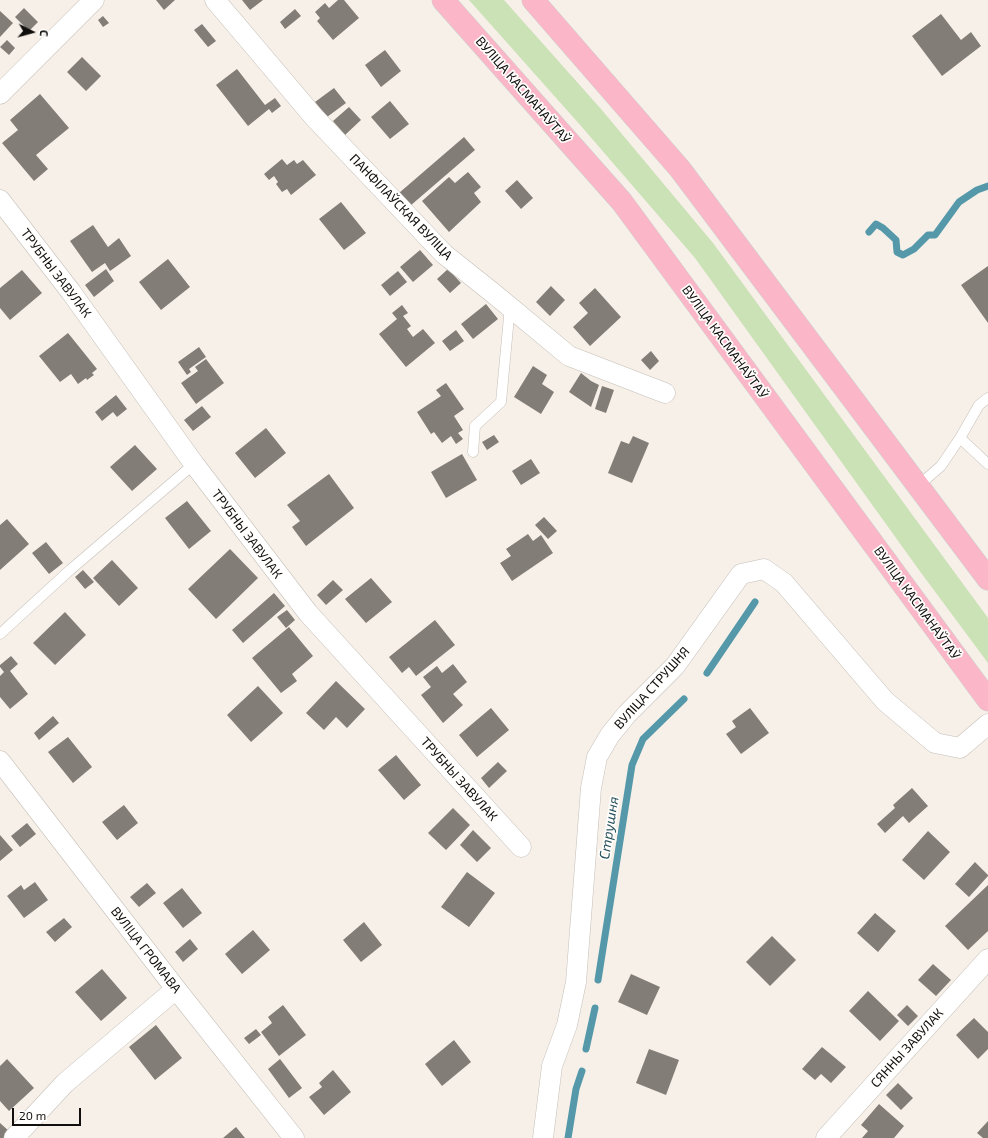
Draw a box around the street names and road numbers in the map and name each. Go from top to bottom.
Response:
street label: ВУЛІЦА КАСМАНАЎТАЎ [472,33,574,147]
street label: ПАНФІЛАЎСКАЯ ВУЛІЦА [346,151,456,263]
street label: ТРУБНЫ ЗАВУЛАК [17,225,95,321]
street label: ВУЛІЦА КАСМАНАЎТАЎ [679,282,771,402]
street label: ТРУБНЫ ЗАВУЛАК [208,486,286,582]
street label: ВУЛІЦА КАСМАНАЎТАЎ [871,543,963,663]
street label: ВУЛІЦА СТРУШНЯ [611,644,693,732]
street label: ТРУБНЫ ЗАВУЛАК [417,734,501,824]
street label: ВУЛІЦА ГРОМАВА [107,904,185,996]
street label: СЯННЫ ЗАВУЛАК [867,1005,947,1091]

